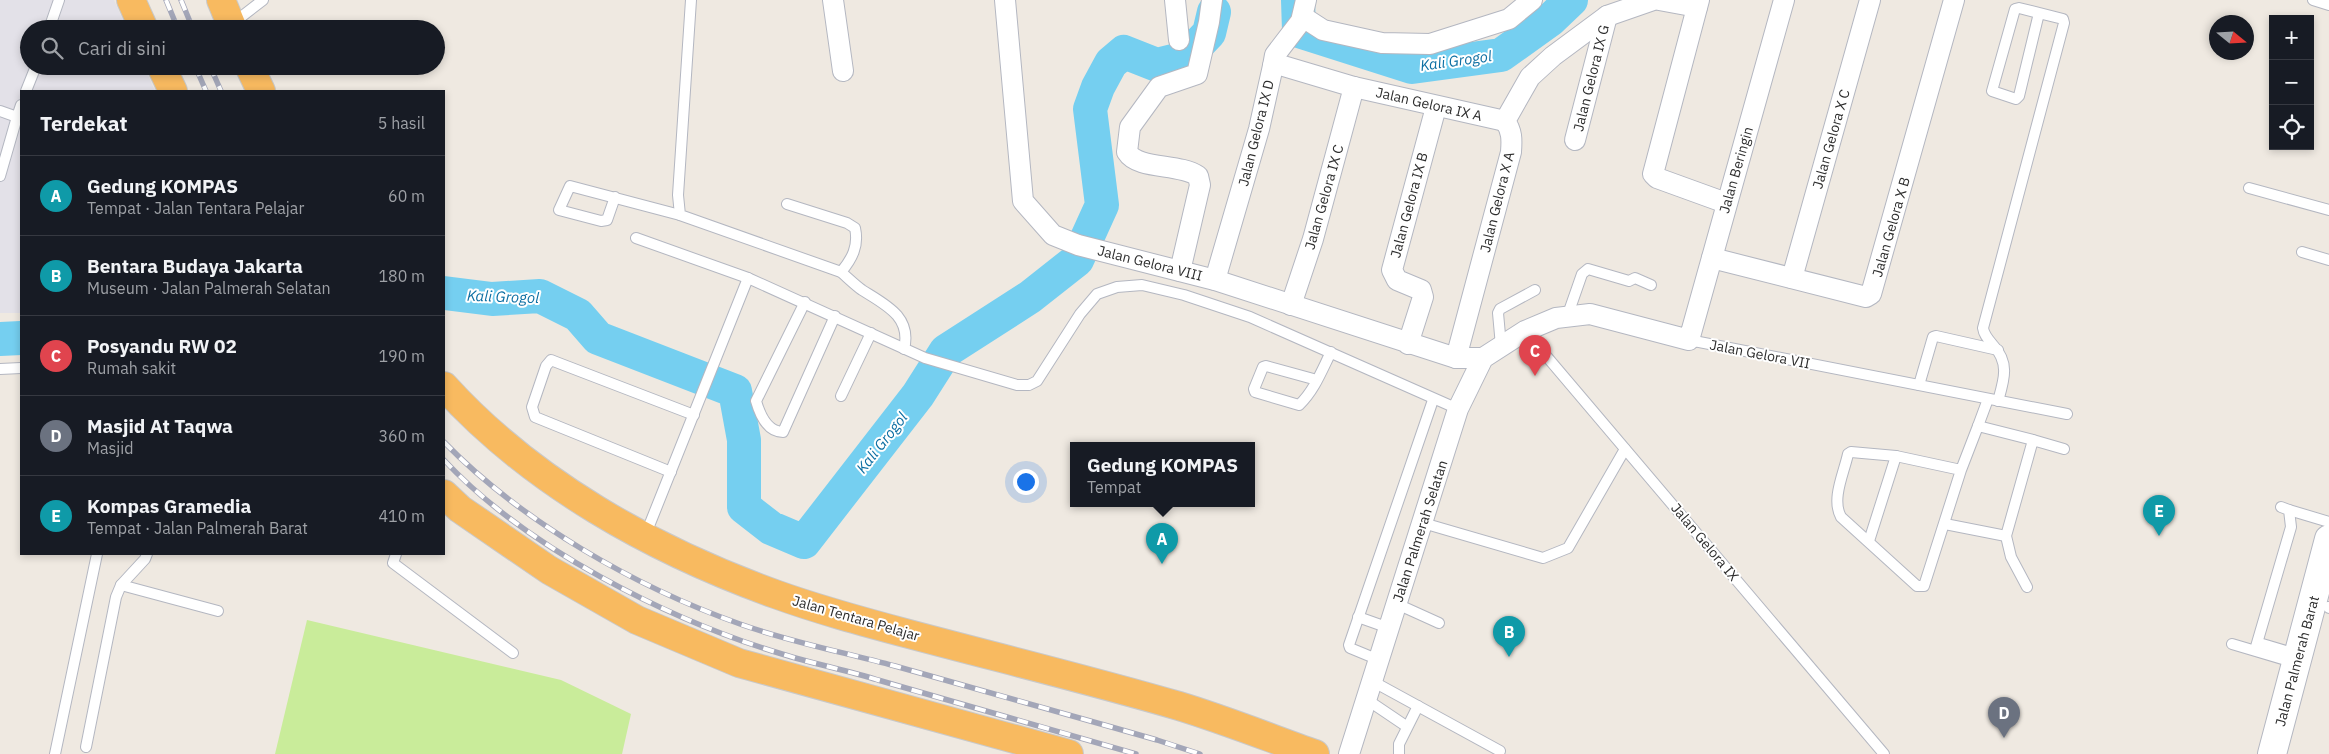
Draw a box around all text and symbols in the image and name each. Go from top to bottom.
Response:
north arrow [2209,15,2254,60]
map controls [2269,15,2314,150]
button: + [2269,15,2314,60]
search box [20,20,445,75]
street label: Jalan Gelora IX G [1569,23,1613,133]
icon: search [38,34,66,62]
text: Cari di sini [78,36,166,60]
water label: Kali Grogol [1419,46,1493,75]
button: − [2269,60,2314,105]
street label: Jalan Gelora IX D [1234,78,1278,188]
street label: Jalan Gelora IX A [1374,83,1484,125]
street label: Jalan Gelora X C [1808,87,1854,191]
button: locate [2269,105,2314,150]
text: Terdekat [40,109,128,137]
text: 5 hasil [378,113,425,133]
street label: Jalan Beringin [1715,125,1757,215]
street label: Jalan Gelora IX C [1300,142,1348,252]
street label: Jalan Gelora IX B [1386,150,1432,260]
street label: Jalan Gelora X A [1476,150,1518,254]
text: Gedung KOMPAS [87,174,238,198]
street label: Jalan Gelora X B [1868,175,1914,279]
text: A [51,186,61,206]
text: 60 m [388,186,425,206]
text: Tempat · Jalan Tentara Pelajar [87,198,304,218]
street label: Jalan Gelora VIII [1096,241,1204,285]
text: Bentara Budaya Jakarta [87,254,303,278]
text: B [51,266,61,286]
text: 180 m [378,266,425,286]
text: Museum · Jalan Palmerah Selatan [87,278,331,298]
water label: Kali Grogol [467,286,539,307]
text: Posyandu RW 02 [87,334,237,358]
pin: C [1519,335,1551,376]
street label: Jalan Gelora VII [1708,335,1812,373]
text: C [51,346,61,366]
text: 190 m [378,346,425,366]
text: Rumah sakit [87,358,176,378]
water label: Kali Grogol [852,408,911,477]
text: Masjid At Taqwa [87,414,233,438]
text: D [50,426,62,446]
text: 360 m [378,426,425,446]
text: Masjid [87,438,134,458]
popup [1070,442,1255,507]
text: Gedung KOMPAS [1087,453,1238,477]
street label: Jalan Palmerah Selatan [1389,458,1451,604]
your location [1013,469,1039,495]
text: Tempat [1087,477,1141,497]
text: Kompas Gramedia [87,494,251,518]
pin: E [2143,495,2175,536]
street label: Jalan Gelora IX [1667,499,1743,585]
text: E [51,506,61,526]
text: 410 m [378,506,425,526]
text: Tempat · Jalan Palmerah Barat [87,518,308,538]
pin: A [1146,523,1178,564]
street label: Jalan Tentara Pelajar [790,591,922,645]
street label: Jalan Palmerah Barat [2271,594,2323,728]
pin: B [1493,616,1525,657]
pin: D [1988,697,2020,738]

